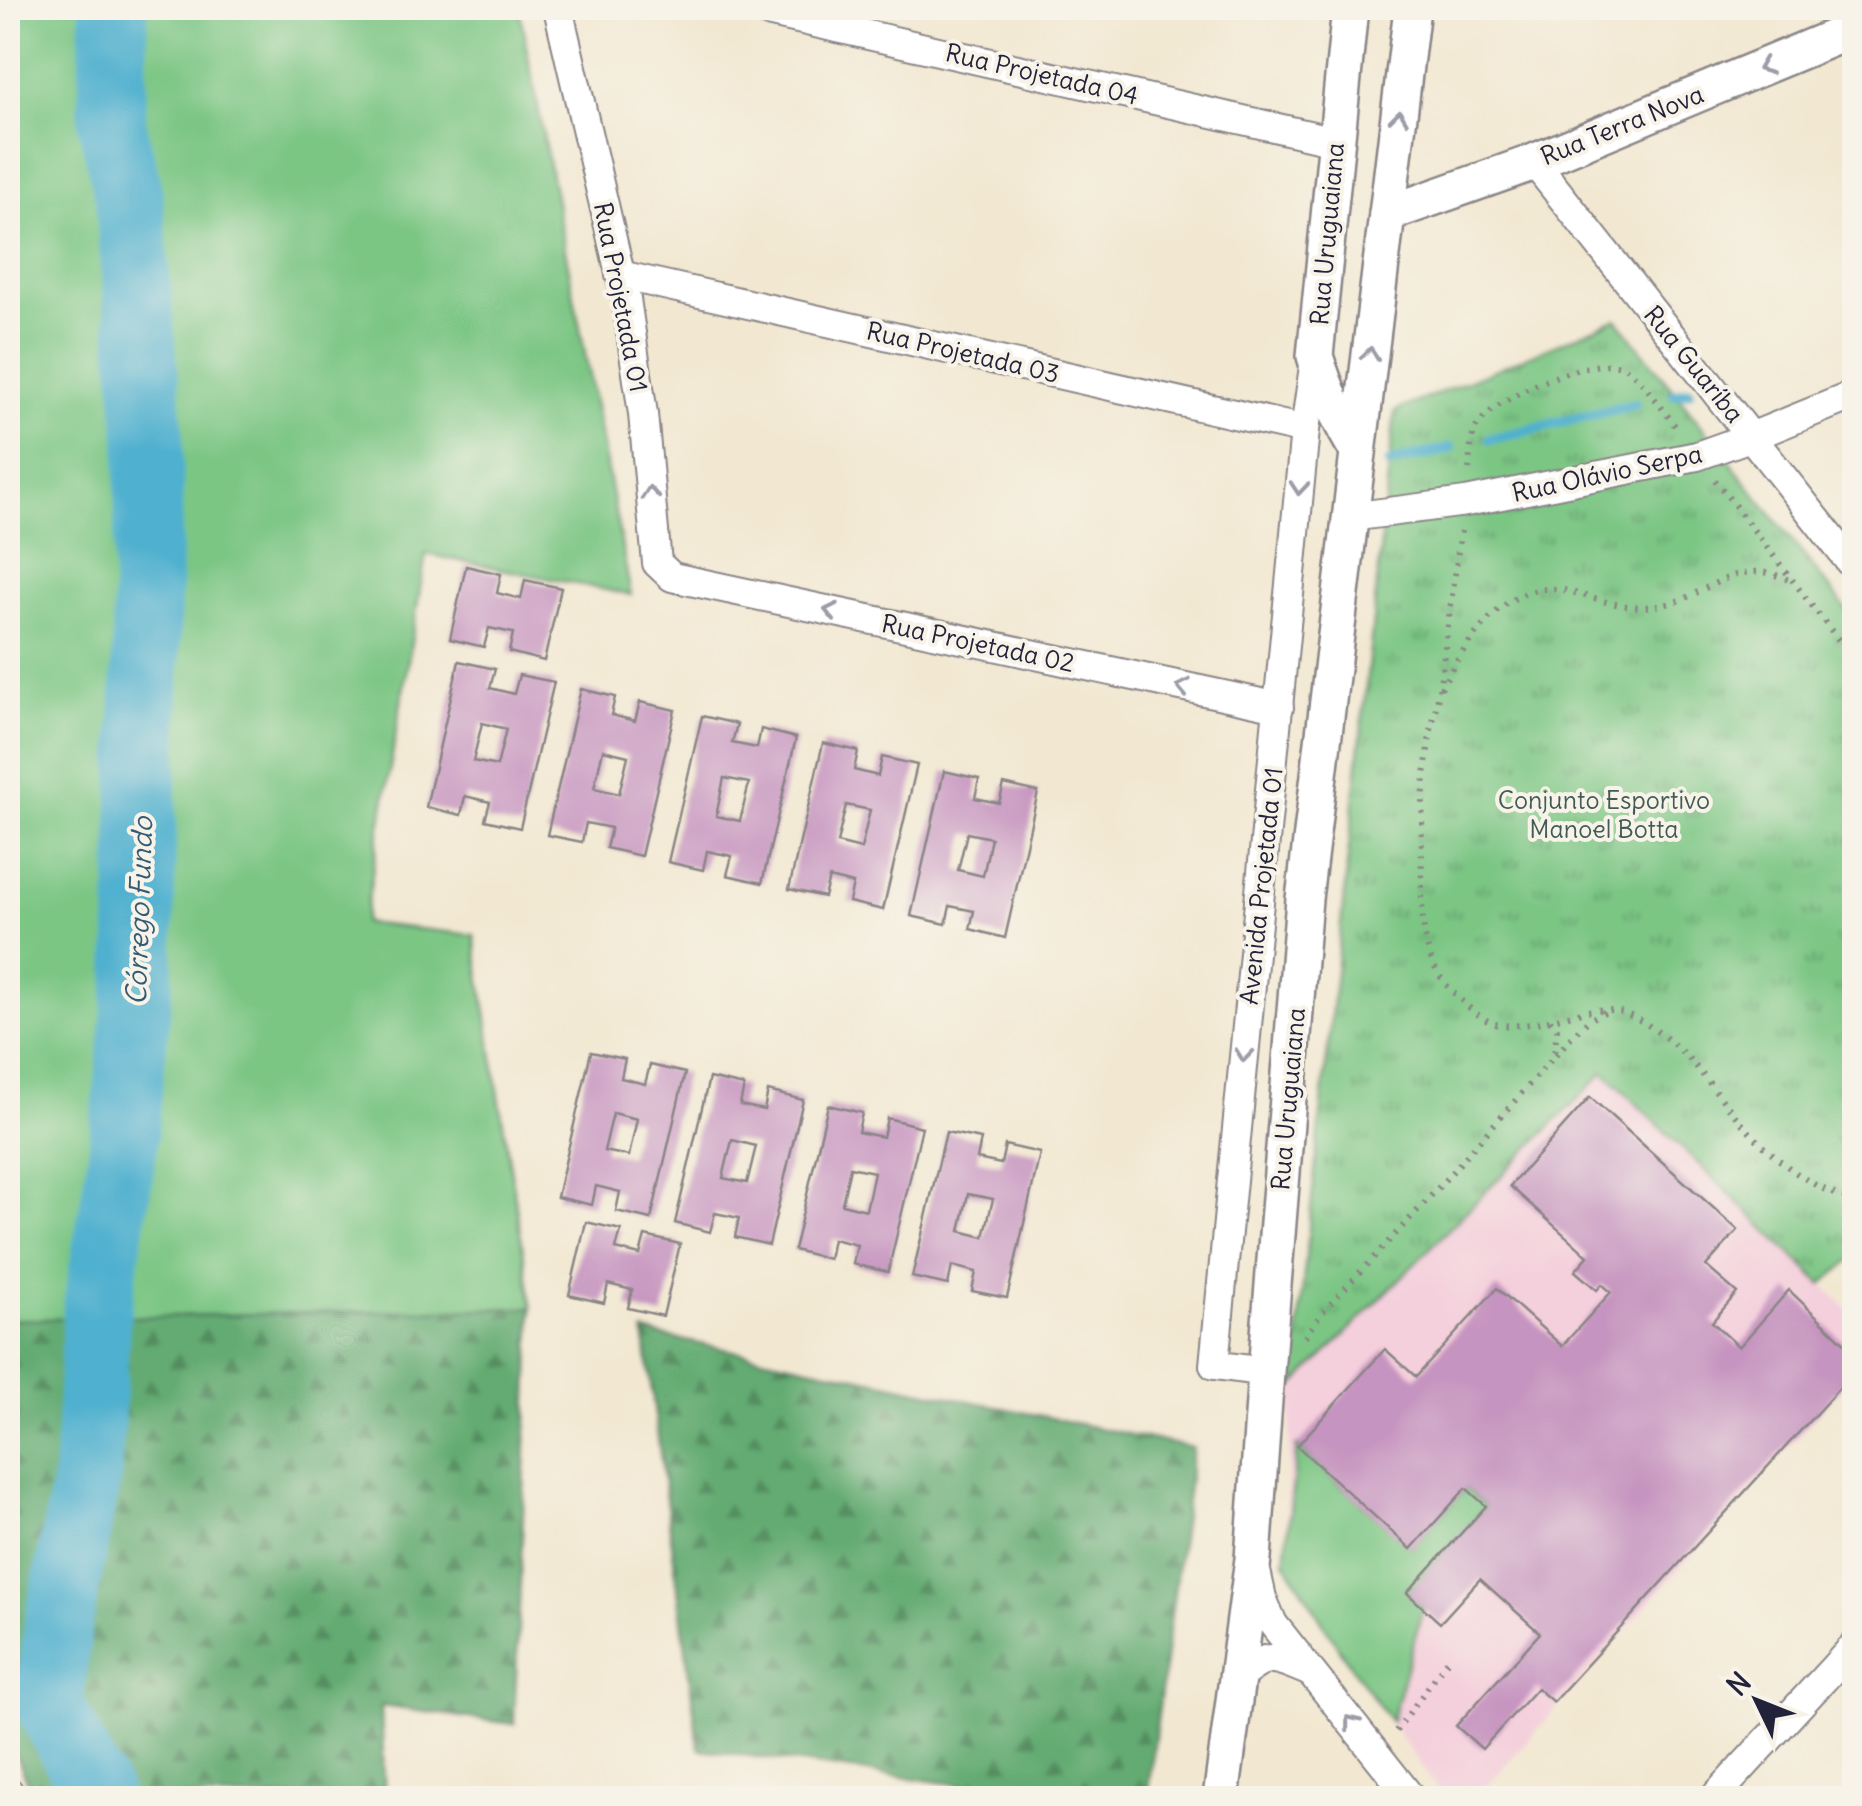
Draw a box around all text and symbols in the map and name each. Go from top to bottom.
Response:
street label: Rua Projetada 04 [942,36,1142,112]
one-way arrow [1757,55,1774,75]
street label: Rua Terra Nova [1536,78,1708,172]
one-way arrow [1387,109,1408,126]
street label: Rua Uruguaiana [1303,141,1351,327]
street label: Rua Projetada 01 [587,199,655,395]
street label: Rua Guaríba [1637,299,1751,429]
street label: Rua Projetada 03 [864,314,1062,390]
one-way arrow [1359,346,1380,362]
street label: Rua Olávio Serpa [1509,437,1705,509]
one-way arrow [1289,480,1311,496]
one-way arrow [640,484,662,500]
one-way arrow [823,602,840,623]
street label: Rua Projetada 02 [879,607,1077,679]
one-way arrow [1175,677,1192,698]
street label: Avenida Projetada 01 [1233,766,1289,1006]
park label: Conjunto Esportivo Manoel Botta [1498,784,1710,845]
water label: Córrego Fundo [118,815,160,1006]
street label: Rua Uruguaiana [1264,1006,1312,1192]
one-way arrow [1234,1048,1256,1064]
north arrow [1707,1651,1807,1751]
text: N [1719,1665,1758,1703]
one-way arrow [1346,1715,1363,1733]

